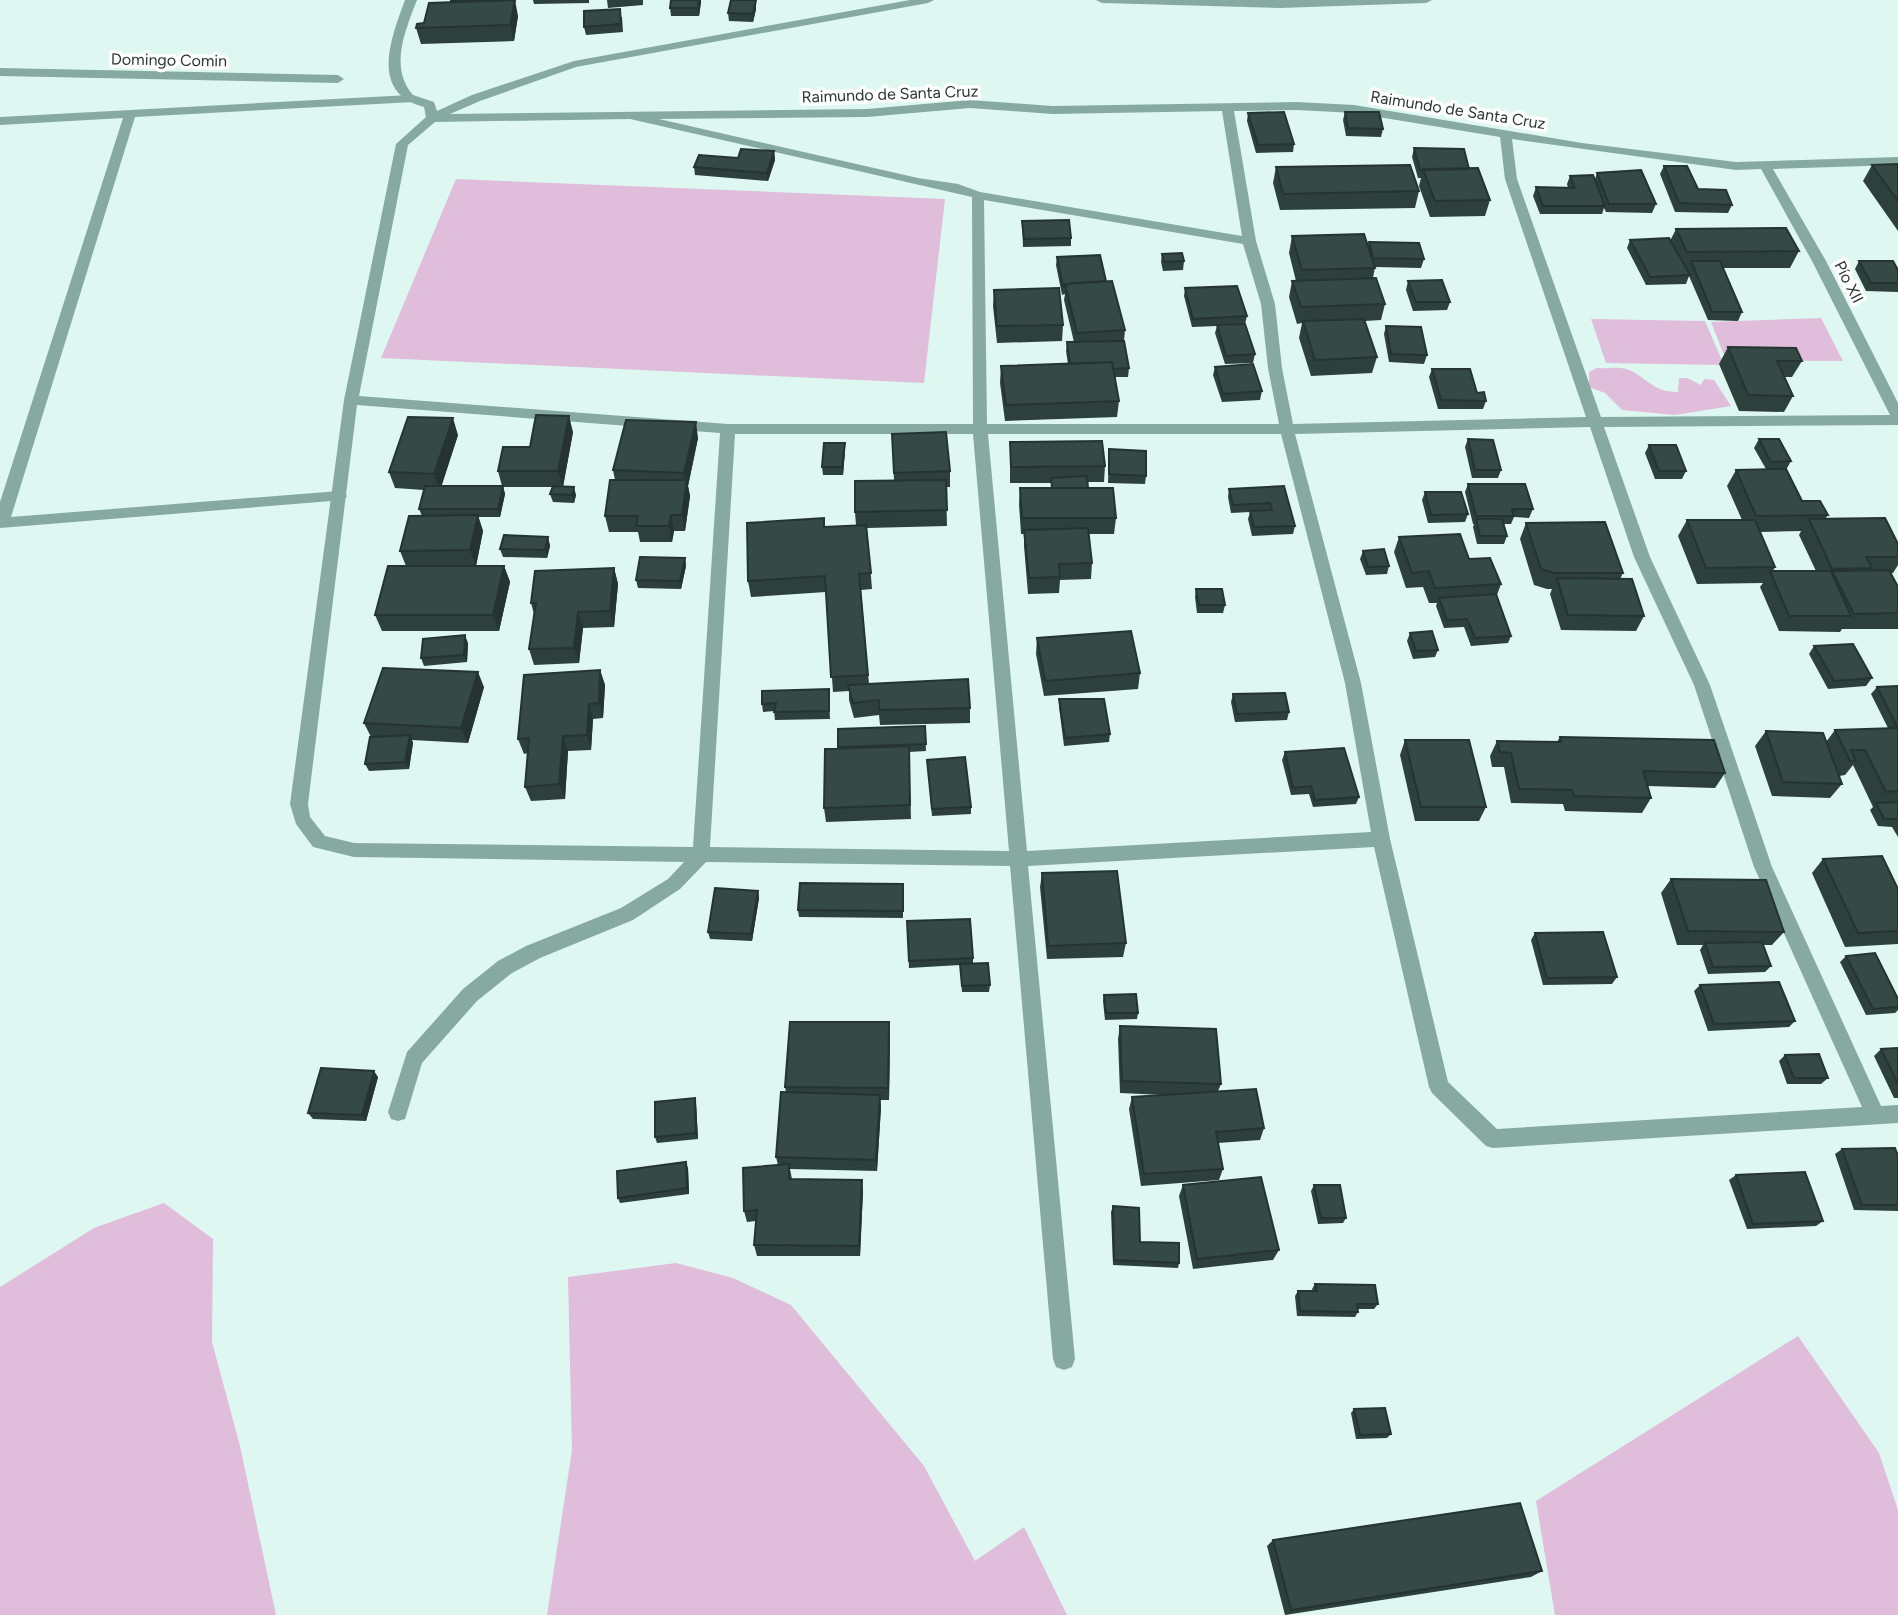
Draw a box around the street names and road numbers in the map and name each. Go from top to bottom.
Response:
street label: Domingo Comin [111,49,227,71]
street label: Raimundo de Santa Cruz [801,81,979,107]
street label: Raimundo de Santa Cruz [1369,87,1547,133]
street label: Pío XII [1830,258,1868,306]

